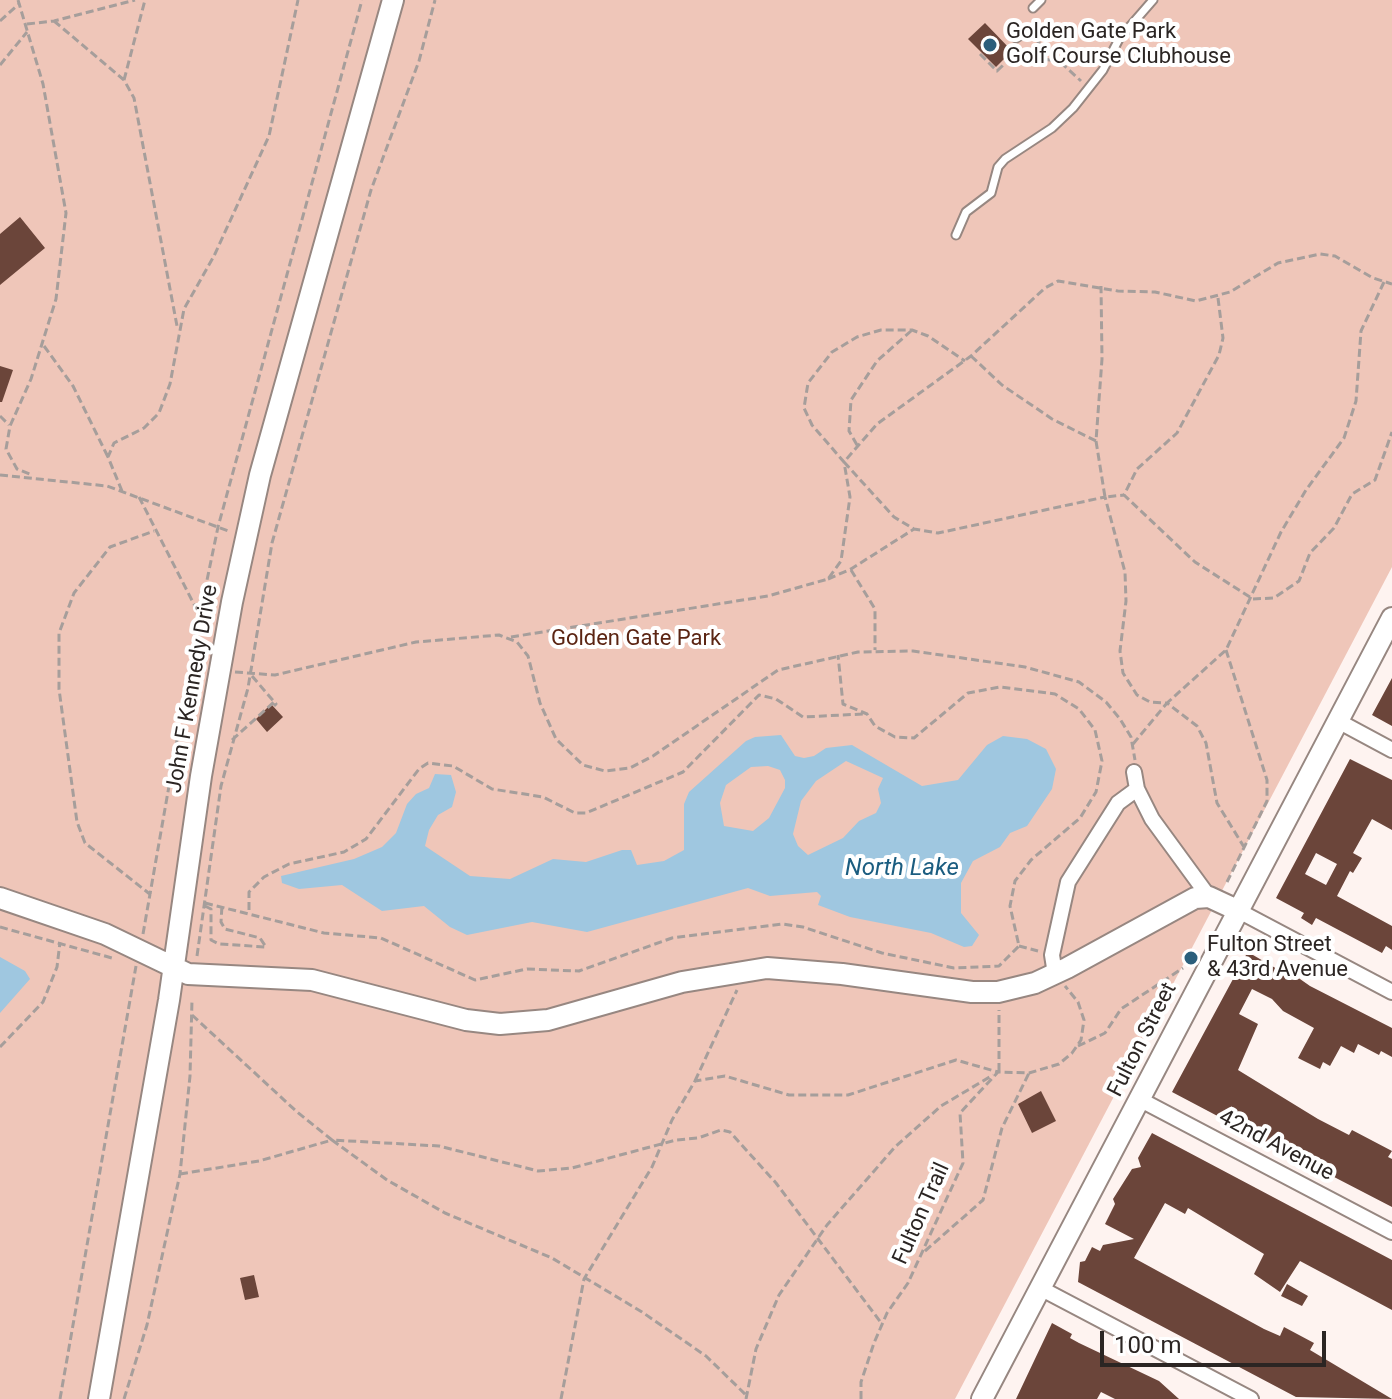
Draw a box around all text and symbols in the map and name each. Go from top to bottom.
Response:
place label: Golden Gate Park Golf Course Clubhouse [1006,19,1231,70]
marker: Golden Gate Park Golf Course Clubhouse [981,36,999,54]
street label: John F Kennedy Drive [162,583,224,795]
park label: Golden Gate Park [551,626,721,652]
water label: North Lake [845,855,959,883]
place label: Fulton Street & 43rd Avenue [1207,932,1348,984]
marker: Fulton Street & 43rd Avenue [1182,949,1200,967]
street label: Fulton Street [1103,979,1183,1101]
street label: 42nd Avenue [1214,1105,1338,1187]
street label: Fulton Trail [888,1159,956,1269]
scale bar [1104,1315,1330,1365]
text: 100 m [1114,1331,1181,1359]

